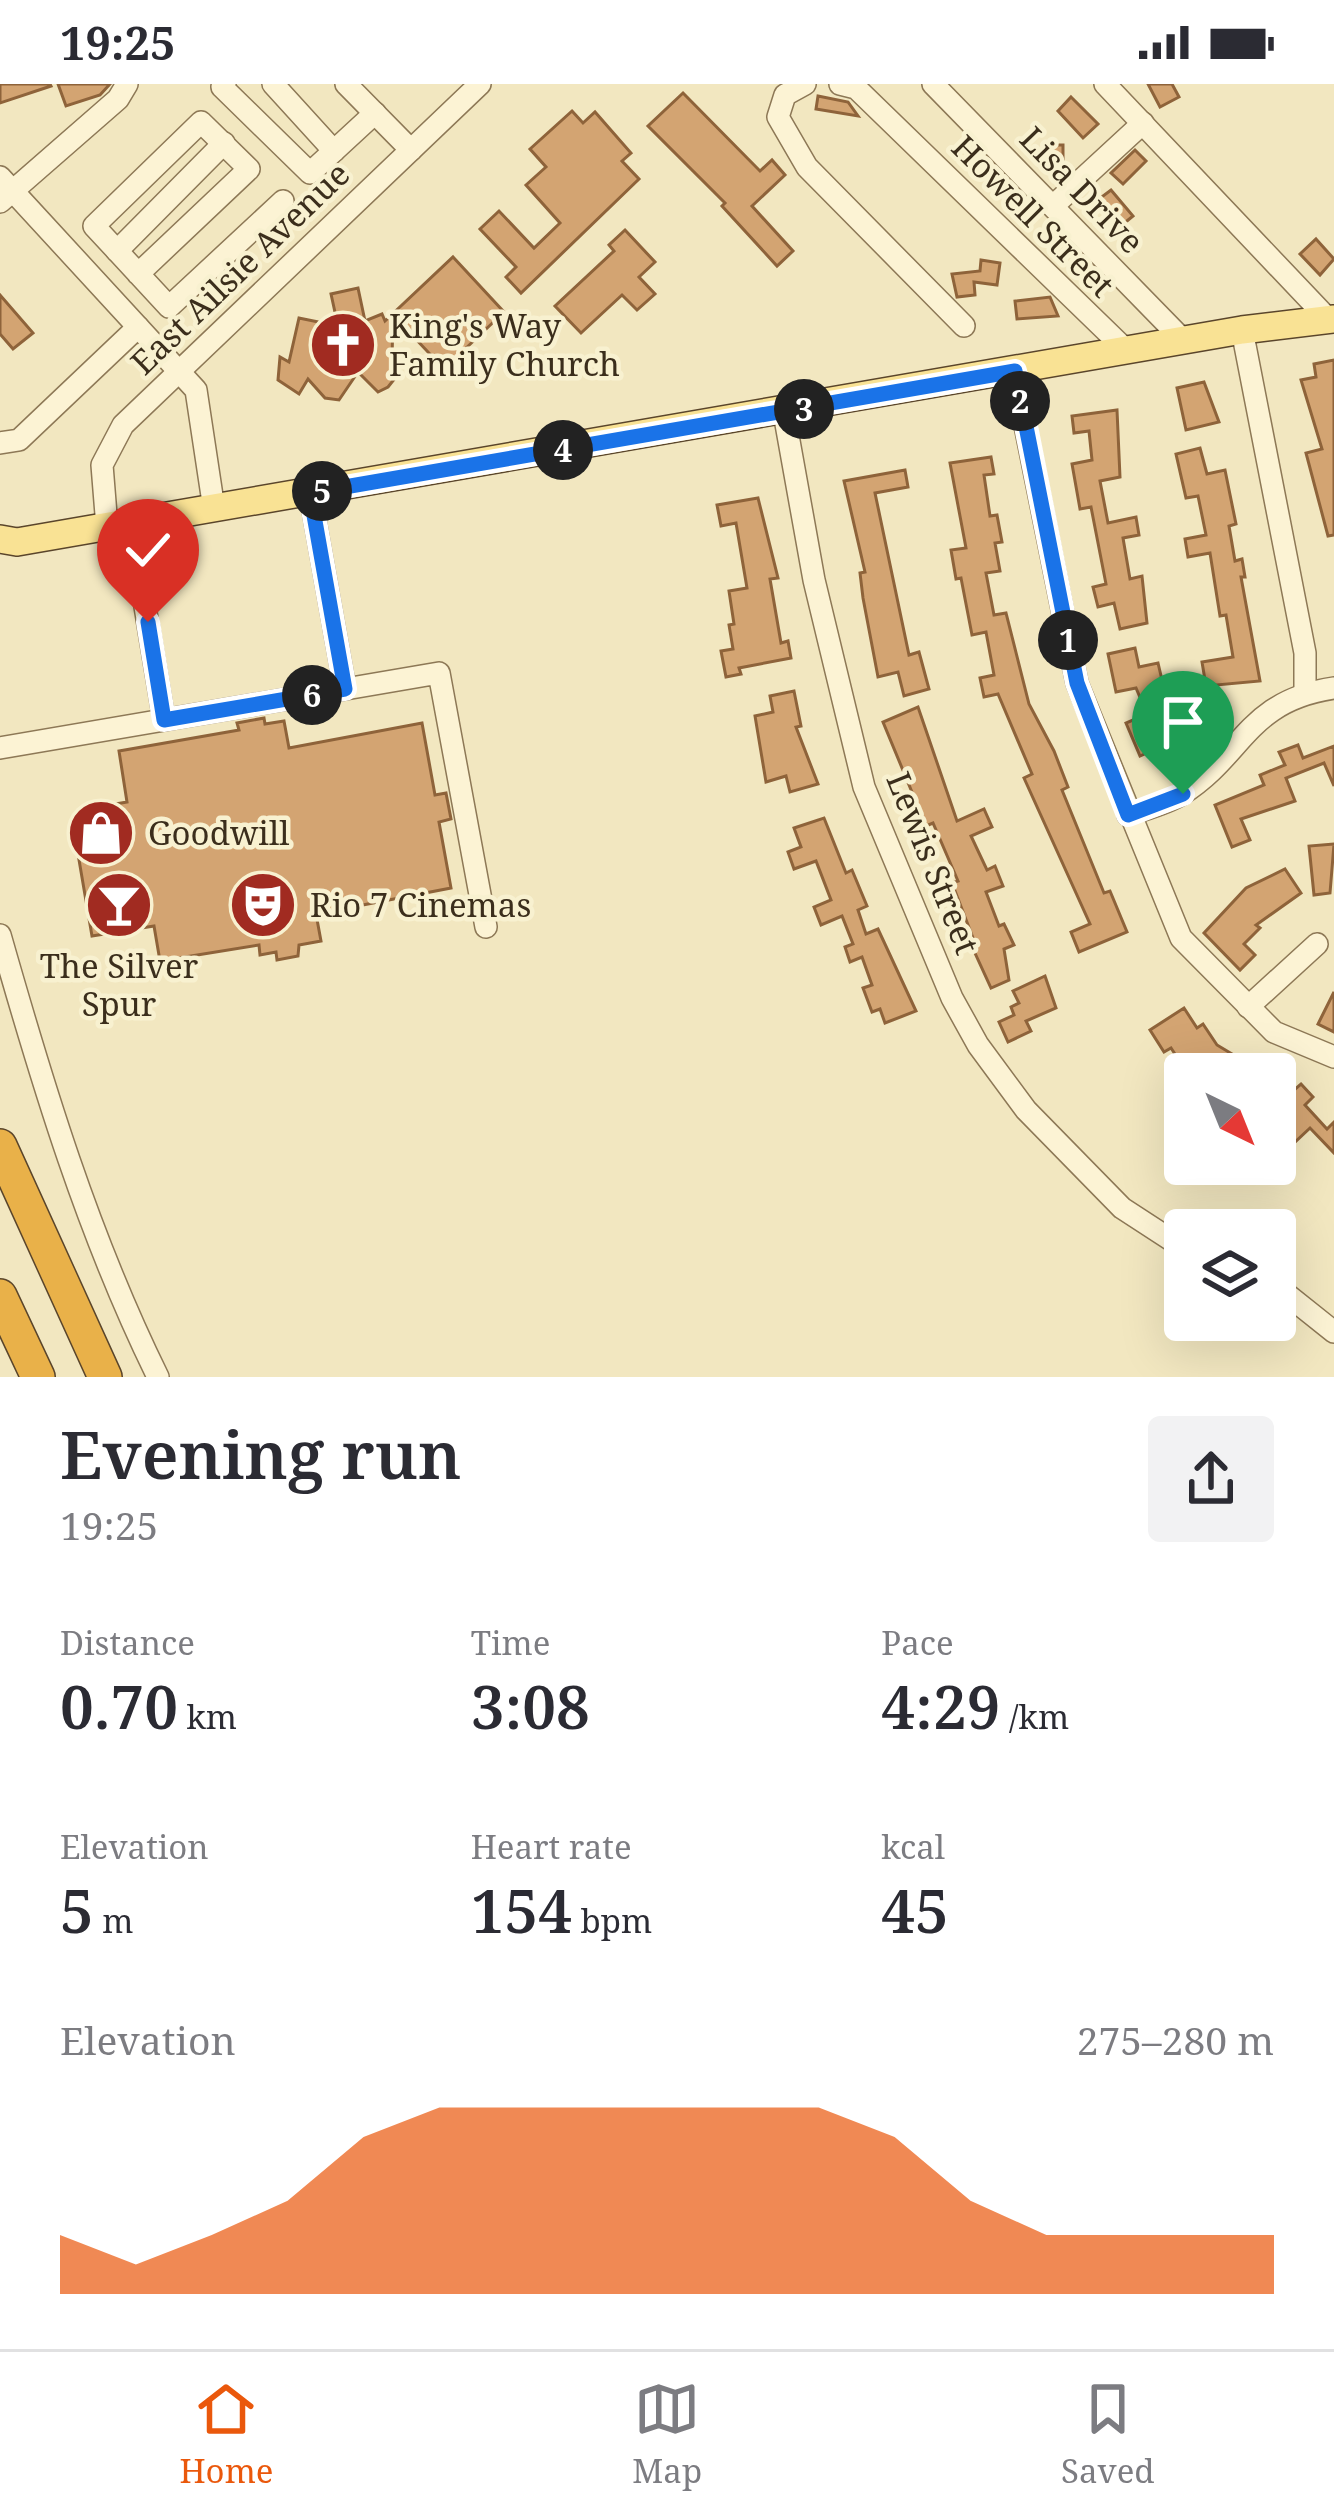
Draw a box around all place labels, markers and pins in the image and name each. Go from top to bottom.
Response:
place label: King's Way Family Church [389,303,620,386]
church icon: King's Way Family Church [308,310,378,380]
pin: 2 [990,371,1050,431]
pin: 3 [774,379,834,439]
pin: 4 [533,420,593,480]
pin: 5 [292,461,352,521]
pin [97,499,199,622]
pin: 1 [1038,610,1098,670]
pin: 6 [282,665,342,725]
pin [1132,671,1234,794]
shop icon: Goodwill [66,798,136,868]
place label: Goodwill [148,810,289,855]
bar icon: The Silver Spur [84,870,154,940]
theatre icon: Rio 7 Cinemas [228,870,298,940]
place label: Rio 7 Cinemas [310,882,531,927]
place label: The Silver Spur [40,943,199,1026]

